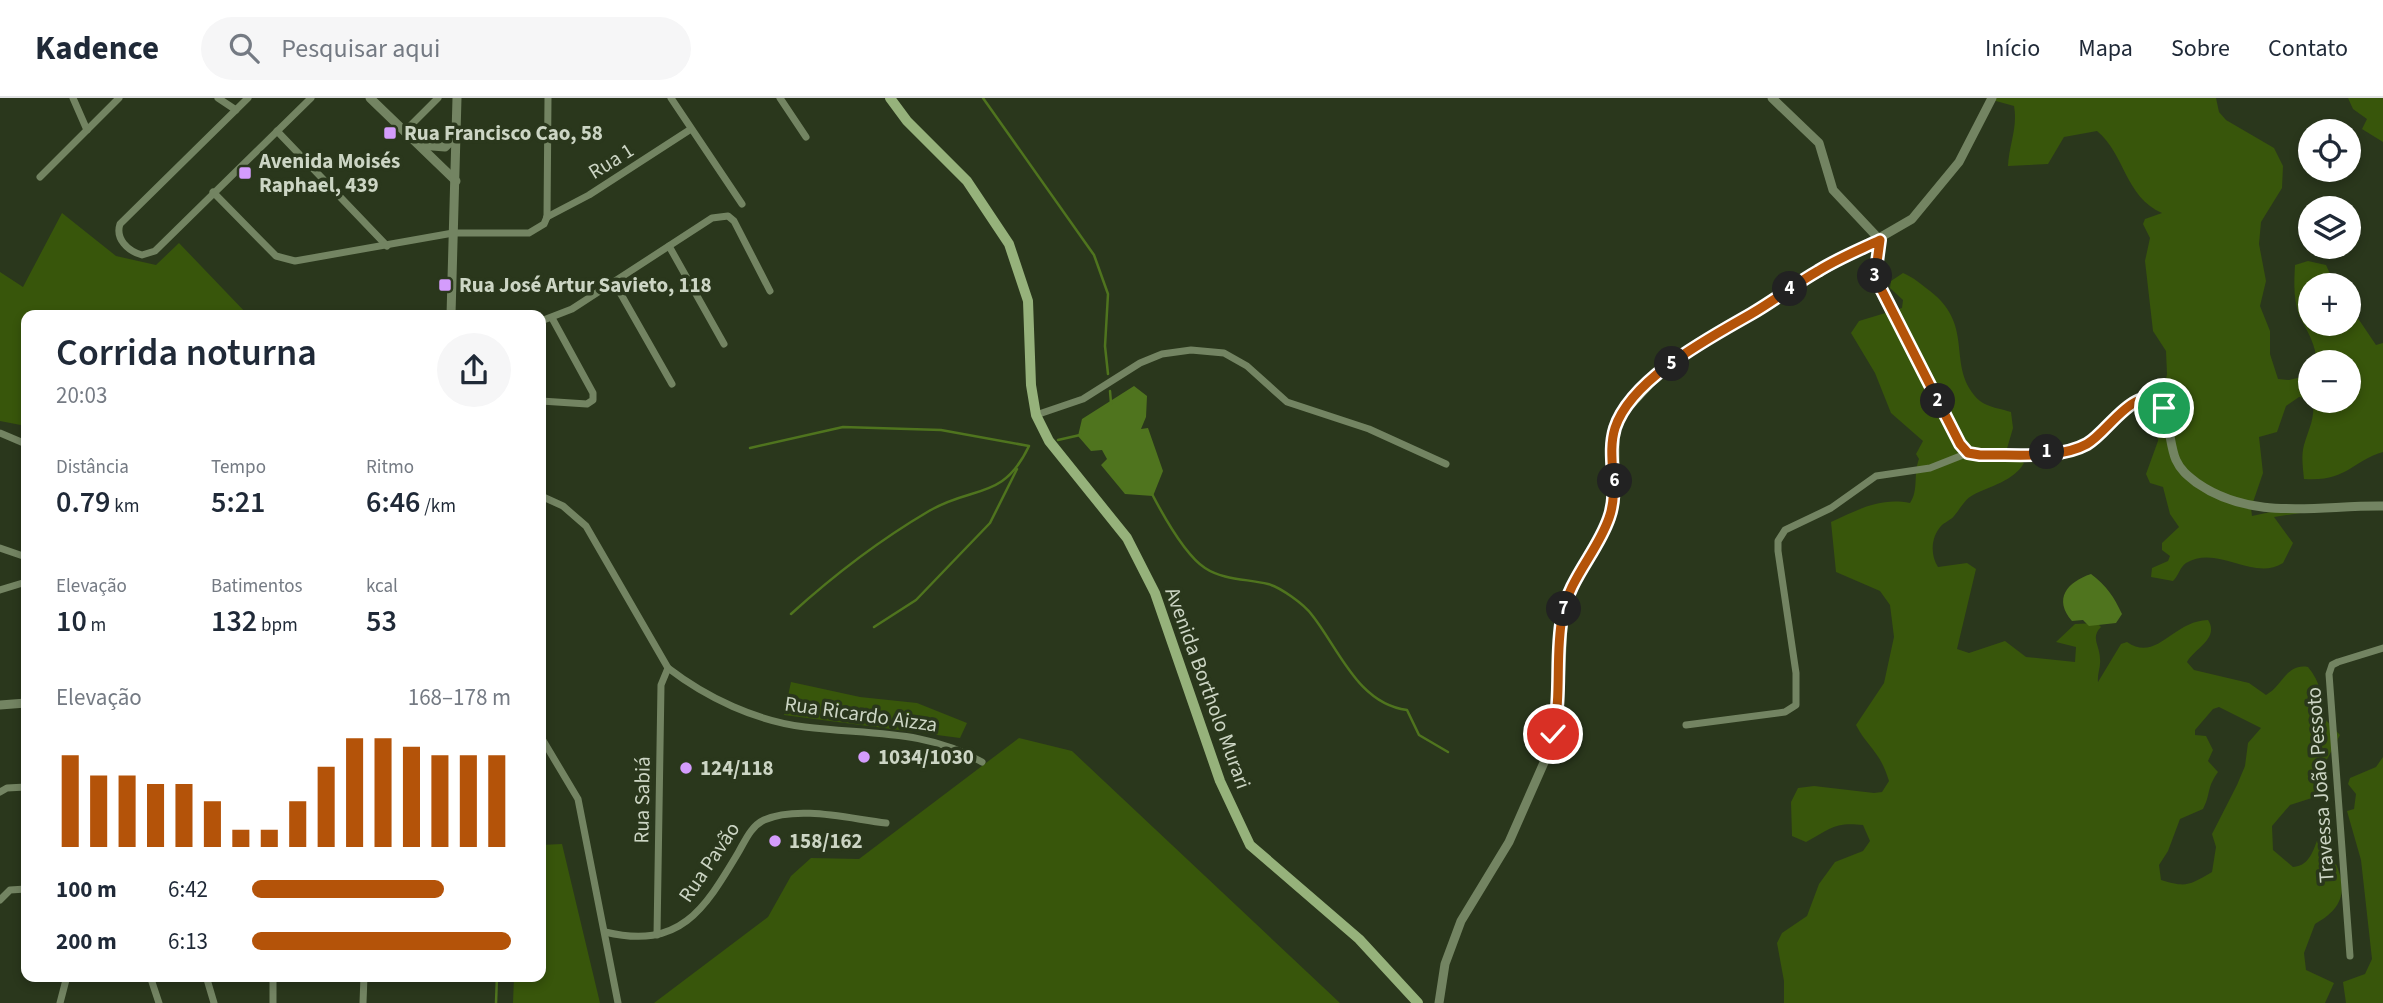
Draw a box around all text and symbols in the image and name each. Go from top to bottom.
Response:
search box [201,17,691,80]
text: Kadence [35,25,159,72]
icon: search [225,29,263,67]
text: Pesquisar aqui [281,30,440,67]
text: Início [1985,31,2040,66]
text: Mapa [2078,31,2133,66]
text: Sobre [2171,31,2230,66]
text: Contato [2268,31,2348,66]
place label: Rua Francisco Cao, 58 [404,118,603,148]
map controls [2298,119,2361,413]
button: locate [2298,119,2361,182]
marker: Rua Francisco Cao, 58 [382,125,398,141]
street label: Rua 1 [582,135,640,187]
place label: Avenida Moisés Raphael, 439 [258,146,400,200]
marker: Avenida Moisés Raphael, 439 [237,165,253,181]
button: layers [2298,196,2361,259]
pin: 3 [1857,258,1892,294]
text: 3 [1869,262,1880,289]
place label: Rua José Artur Savieto, 118 [459,270,712,300]
pin: 4 [1772,272,1808,306]
button: + [2298,273,2361,336]
text: 4 [1784,275,1795,302]
marker: Rua José Artur Savieto, 118 [437,277,453,293]
text: Corrida noturna [56,326,317,380]
button: share [437,333,511,407]
pin: 5 [1654,346,1690,382]
text: 5 [1666,350,1677,377]
button: − [2298,350,2361,413]
pin [2134,378,2194,438]
text: 20:03 [56,379,107,412]
pin: 2 [1920,384,1955,418]
text: 2 [1932,387,1943,414]
icon: arrive [2145,389,2183,427]
pin: 1 [2030,434,2064,470]
text: 1 [2041,438,2052,465]
text: Distância [56,454,129,481]
text: Tempo [211,454,266,481]
text: Ritmo [366,454,414,481]
pin: 6 [1598,464,1632,498]
text: 6 [1609,467,1620,494]
text: 0.79 [56,481,110,524]
text: 5:21 [211,481,265,524]
text: 6:46 [366,481,420,524]
text: km [110,493,139,520]
text: /km [420,493,456,520]
text: Elevação [56,573,127,600]
text: Batimentos [211,573,303,600]
text: kcal [366,573,398,600]
street label: Avenida Bortholo Murari [1158,583,1258,793]
pin: 7 [1546,592,1582,626]
text: 7 [1558,595,1569,622]
text: 10 [56,600,87,643]
text: 132 [211,600,257,643]
text: 53 [366,600,397,643]
text: m [87,612,106,639]
text: bpm [257,612,298,639]
text: Elevação [56,681,142,714]
text: 168–178 m [408,681,511,714]
street label: Travessa João Pessoto [2298,686,2342,884]
street label: Rua Ricardo Aizza [783,688,939,740]
pin [1523,704,1583,764]
icon: check [1534,715,1572,753]
place label: 1034/1030 [878,742,974,772]
marker: 1034/1030 [856,749,872,765]
place label: 124/118 [700,753,774,783]
street label: Rua Sabiá [626,756,658,844]
marker: 124/118 [678,760,694,776]
street label: Rua Pavão [671,816,747,908]
place label: 158/162 [789,826,863,856]
marker: 158/162 [767,833,783,849]
text: 100 m [56,873,117,906]
text: 6:42 [168,873,208,906]
text: 200 m [56,925,117,958]
text: 6:13 [168,925,208,958]

